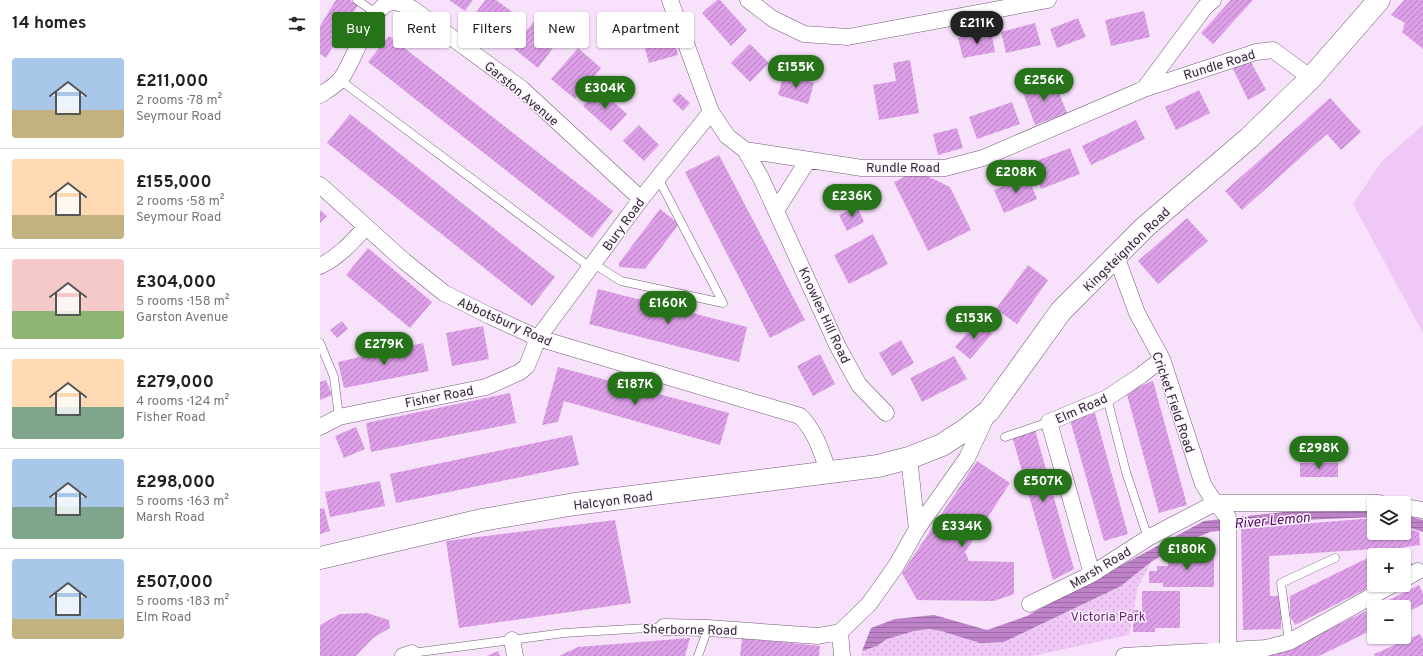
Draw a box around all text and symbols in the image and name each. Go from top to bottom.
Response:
pin: £211K [949,11,1005,45]
chip: Buy [332,12,385,48]
chip: Rent [393,12,450,48]
chip: Filters [458,12,526,48]
chip: New [534,12,589,48]
chip: Apartment [597,12,694,48]
text: 14 homes [12,13,86,35]
icon: filters [286,13,308,35]
text: £211K [959,16,995,32]
street label: Rundle Road [1182,47,1257,84]
pin: £155K [768,55,824,89]
street label: Garston Avenue [480,59,561,130]
text: £155K [777,60,815,76]
pin: £256K [1016,68,1072,102]
text: £211,000 [136,71,208,93]
text: £256K [1024,73,1064,89]
icon: home [44,74,92,122]
pin: £304K [577,76,633,110]
text: £304K [584,81,626,97]
text: 2 rooms · 78 m² [136,93,222,109]
text: Seymour Road [136,109,221,125]
pin: £208K [988,160,1044,194]
street label: Rundle Road [866,161,940,177]
text: £208K [995,165,1037,181]
text: £155,000 [136,172,212,194]
icon: home [44,175,92,223]
pin: £236K [824,184,880,218]
text: £236K [832,189,872,205]
text: 2 rooms · 58 m² [136,194,224,210]
street label: Bury Road [600,196,649,255]
street label: Kingsteignton Road [1081,205,1174,296]
text: Seymour Road [136,210,221,226]
street label: Knowles Hill Road [794,265,852,366]
text: £304,000 [136,272,216,294]
icon: home [44,275,92,323]
pin: £160K [640,291,696,325]
text: 5 rooms · 158 m² [136,294,229,310]
street label: Abbotsbury Road [455,295,554,351]
text: £160K [649,296,687,312]
pin: £153K [946,306,1002,340]
text: Garston Avenue [136,310,228,326]
text: £153K [955,311,993,327]
pin: £279K [356,332,412,366]
text: £279K [364,337,404,353]
street label: Cricket Field Road [1147,350,1197,455]
text: £279,000 [136,372,214,394]
pin: £187K [607,372,663,406]
icon: home [44,375,92,423]
text: £187K [616,377,654,393]
street label: Fisher Road [404,383,475,412]
street label: Elm Road [1053,391,1110,428]
text: 4 rooms · 124 m² [136,394,229,410]
text: Fisher Road [136,410,206,426]
pin: £298K [1291,436,1347,470]
text: £298K [1298,441,1340,457]
pin: £507K [1015,469,1071,503]
text: £298,000 [136,472,215,494]
text: £507K [1023,474,1063,490]
icon: home [44,475,92,523]
street label: Halcyon Road [573,489,654,515]
text: 5 rooms · 163 m² [136,494,229,510]
map controls [1367,496,1411,644]
button: layers [1367,496,1411,540]
text: Marsh Road [136,510,205,526]
water label: River Lemon [1233,510,1311,533]
pin: £334K [934,514,990,548]
text: £334K [942,519,983,535]
pin: £180K [1159,537,1215,571]
text: £180K [1168,542,1206,558]
street label: Marsh Road [1068,544,1135,593]
button: + [1367,548,1411,592]
text: £507,000 [136,572,213,594]
icon: home [44,575,92,623]
text: 5 rooms · 183 m² [136,594,229,610]
button: − [1367,600,1411,644]
text: Elm Road [136,610,191,626]
park label: Victoria Park [1070,610,1146,626]
street label: Sherborne Road [642,622,737,640]

